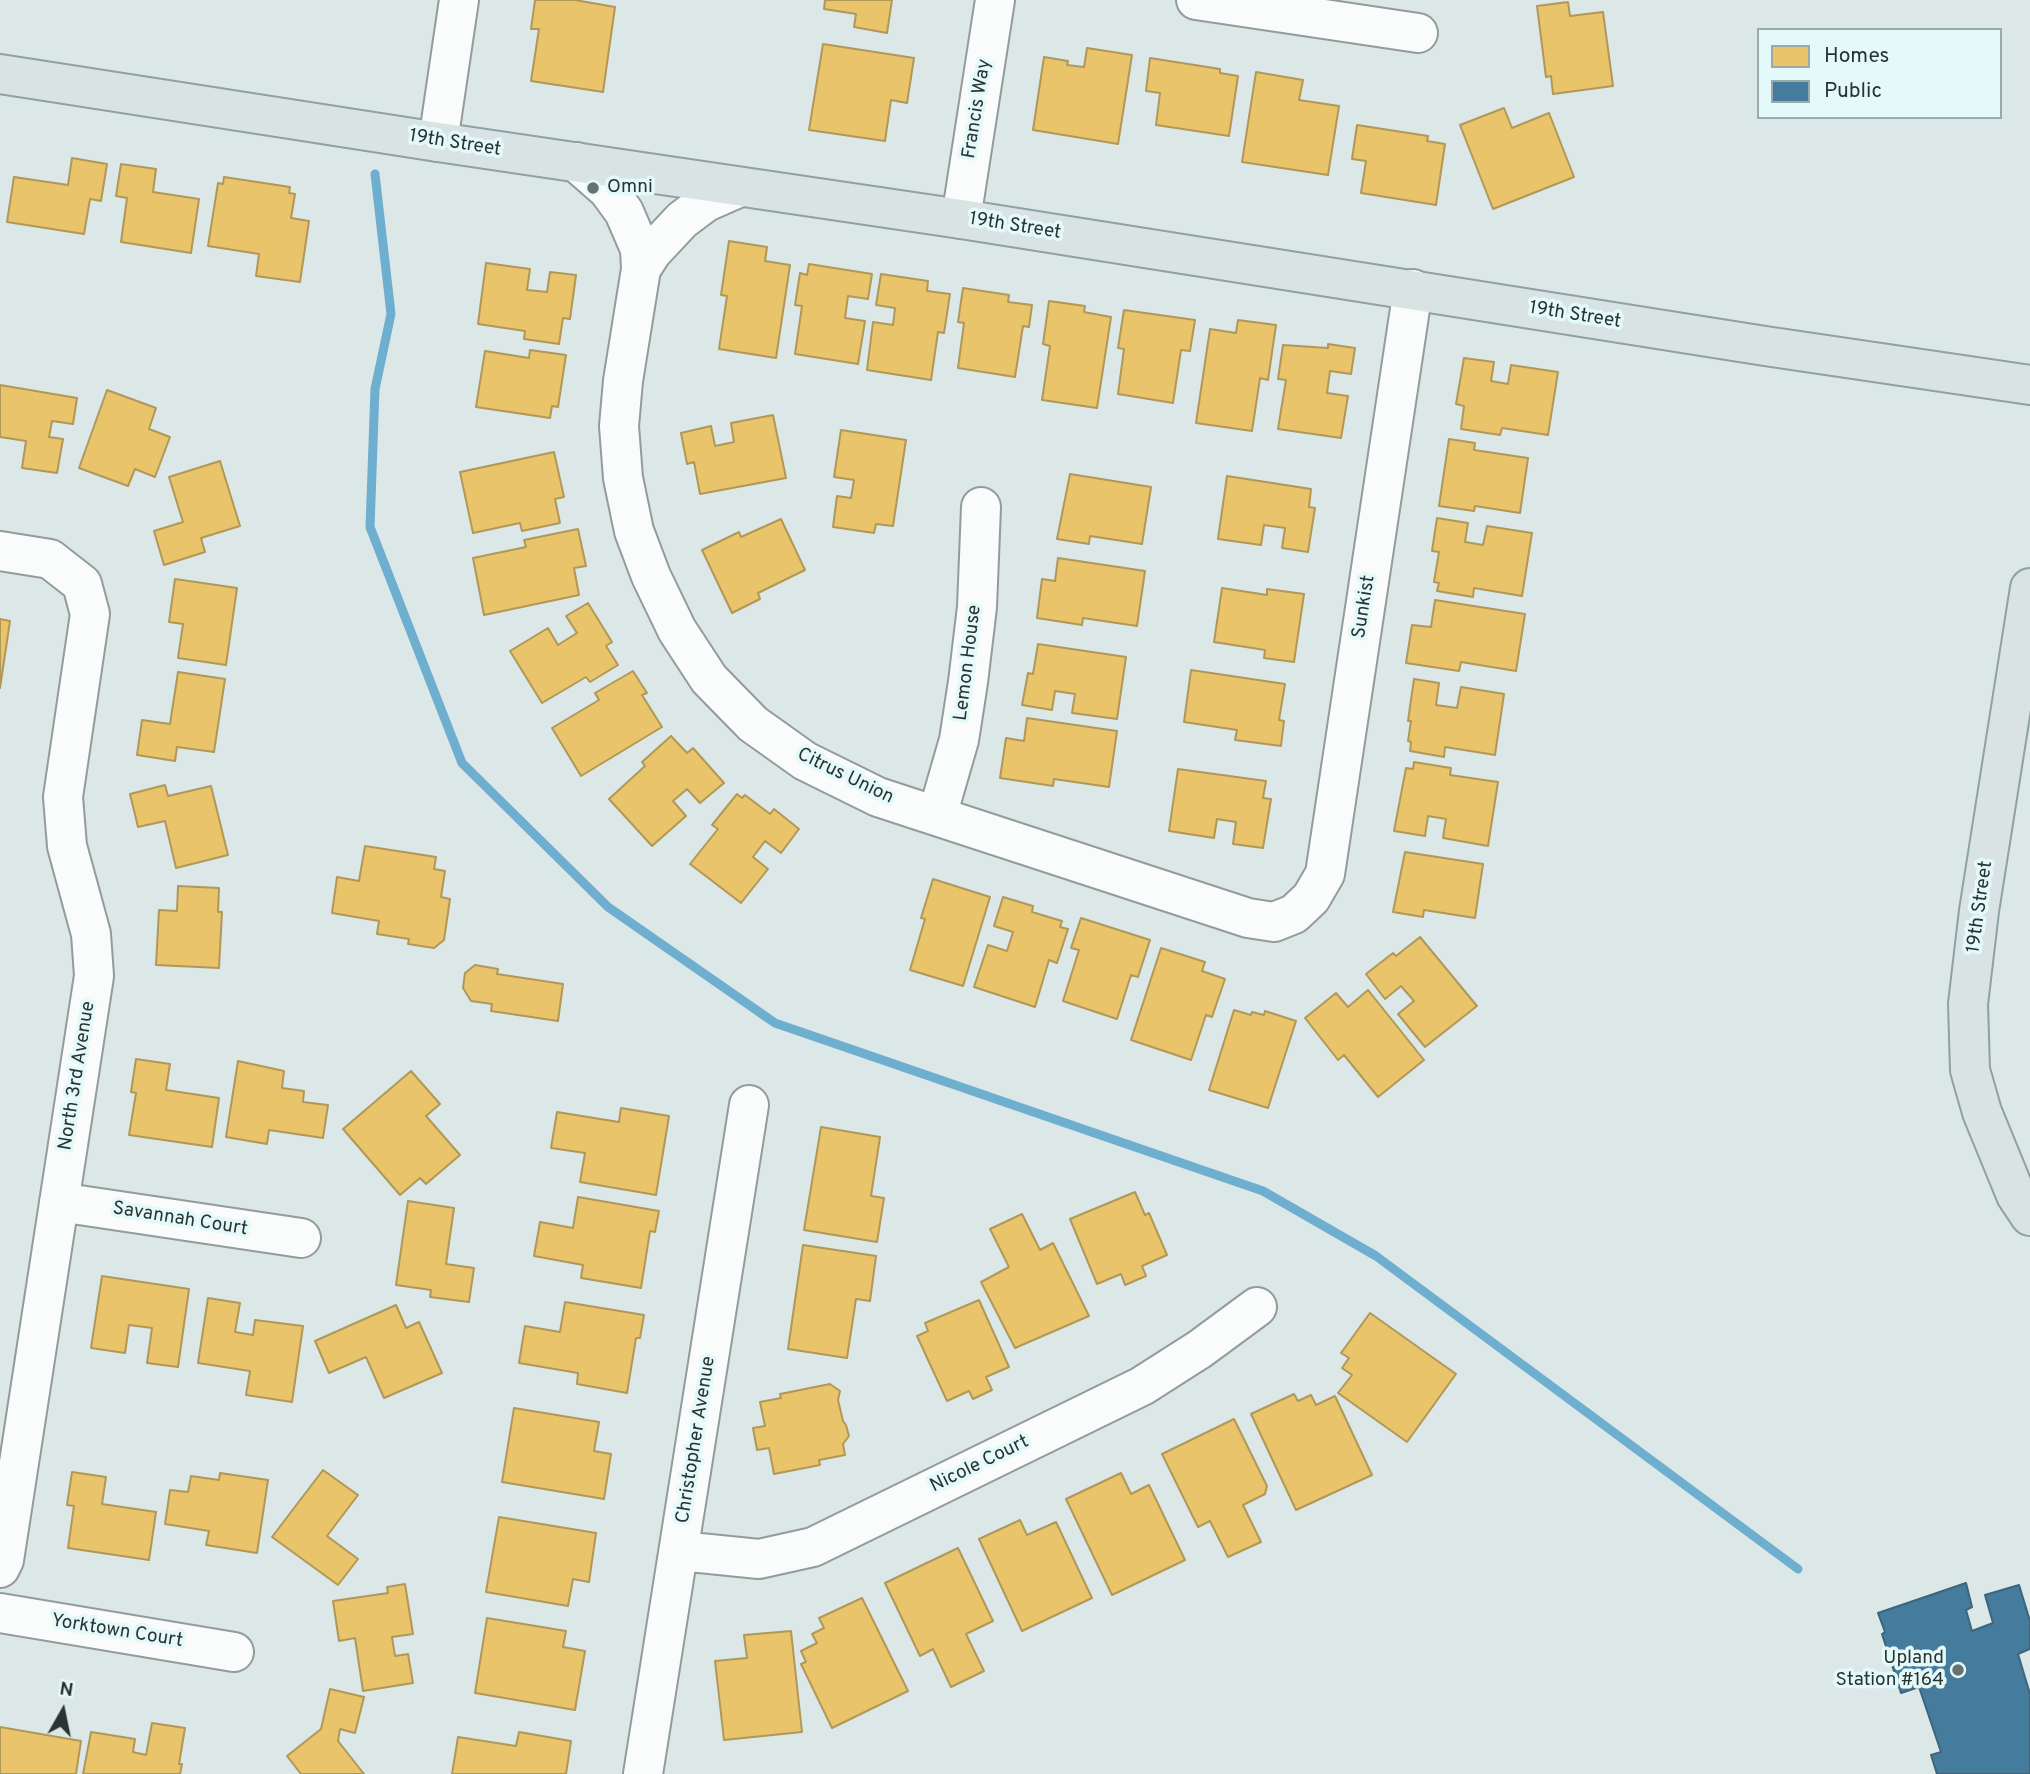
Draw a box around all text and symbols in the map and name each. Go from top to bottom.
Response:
legend [1757,28,2002,119]
text: Homes [1824,43,1889,70]
street label: Francis Way [959,57,997,161]
text: Public [1824,78,1882,105]
street label: 19th Street [407,125,503,163]
place label: Omni [607,177,653,199]
marker: Omni [585,180,601,196]
street label: 19th Street [967,208,1063,246]
street label: 19th Street [1527,297,1623,335]
street label: Sunkist [1349,574,1381,640]
street label: Lemon House [951,604,987,722]
street label: Citrus Union [793,744,897,810]
street label: 19th Street [1963,860,1999,954]
street label: North 3rd Avenue [55,1000,101,1152]
street label: Savannah Court [111,1198,249,1242]
street label: Christopher Avenue [673,1355,721,1525]
street label: Nicole Court [927,1431,1033,1499]
street label: Yorktown Court [50,1610,184,1654]
place label: Upland Station #164 [1836,1648,1944,1692]
marker: Upland Station #164 [1950,1662,1966,1678]
north arrow [28,1676,98,1746]
text: N [58,1677,75,1703]

